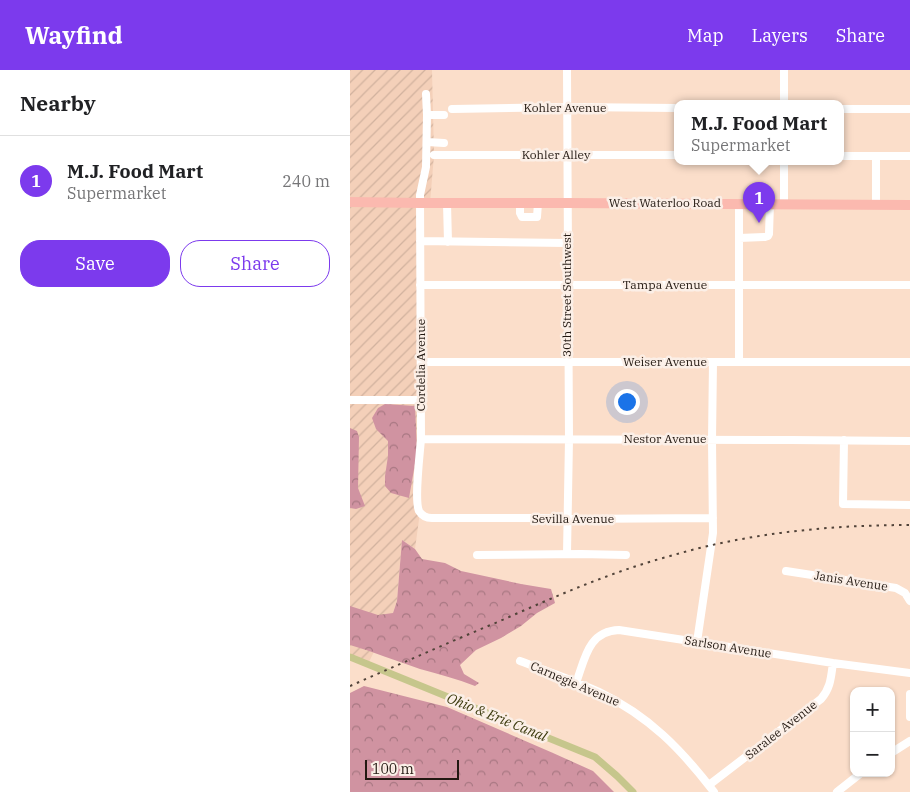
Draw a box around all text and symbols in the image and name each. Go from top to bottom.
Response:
text: Wayfind [25,19,123,51]
text: Map [687,24,724,47]
text: Layers [752,24,808,47]
text: Share [836,24,885,47]
text: Nearby [20,89,96,117]
street label: Kohler Avenue [524,100,606,115]
popup [674,100,844,165]
text: M.J. Food Mart [691,111,827,135]
text: Supermarket [691,135,790,155]
street label: Kohler Alley [522,147,591,162]
text: M.J. Food Mart [67,159,203,183]
text: 1 [31,171,41,191]
text: 240 m [282,171,330,191]
pin: 1 [743,182,775,223]
text: Supermarket [67,183,166,203]
street label: West Waterloo Road [609,195,721,210]
street label: 30th Street Southwest [559,233,574,357]
button: Save [20,240,170,287]
button: Share [180,240,330,287]
street label: Tampa Avenue [623,277,707,292]
street label: Cordelia Avenue [413,319,428,411]
street label: Weiser Avenue [623,354,707,369]
your location [614,389,640,415]
street label: Nestor Avenue [624,431,706,446]
street label: Sevilla Avenue [532,511,614,526]
street label: Janis Avenue [813,567,889,594]
street label: Sarlson Avenue [684,632,773,661]
street label: Carnegie Avenue [528,658,622,709]
map controls [850,687,895,777]
button: + [850,687,895,732]
water label: Ohio & Erie Canal [444,689,551,746]
street label: Saralee Avenue [742,697,820,762]
button: − [850,732,895,777]
scale bar [365,757,459,780]
text: 100 m [372,760,414,778]

